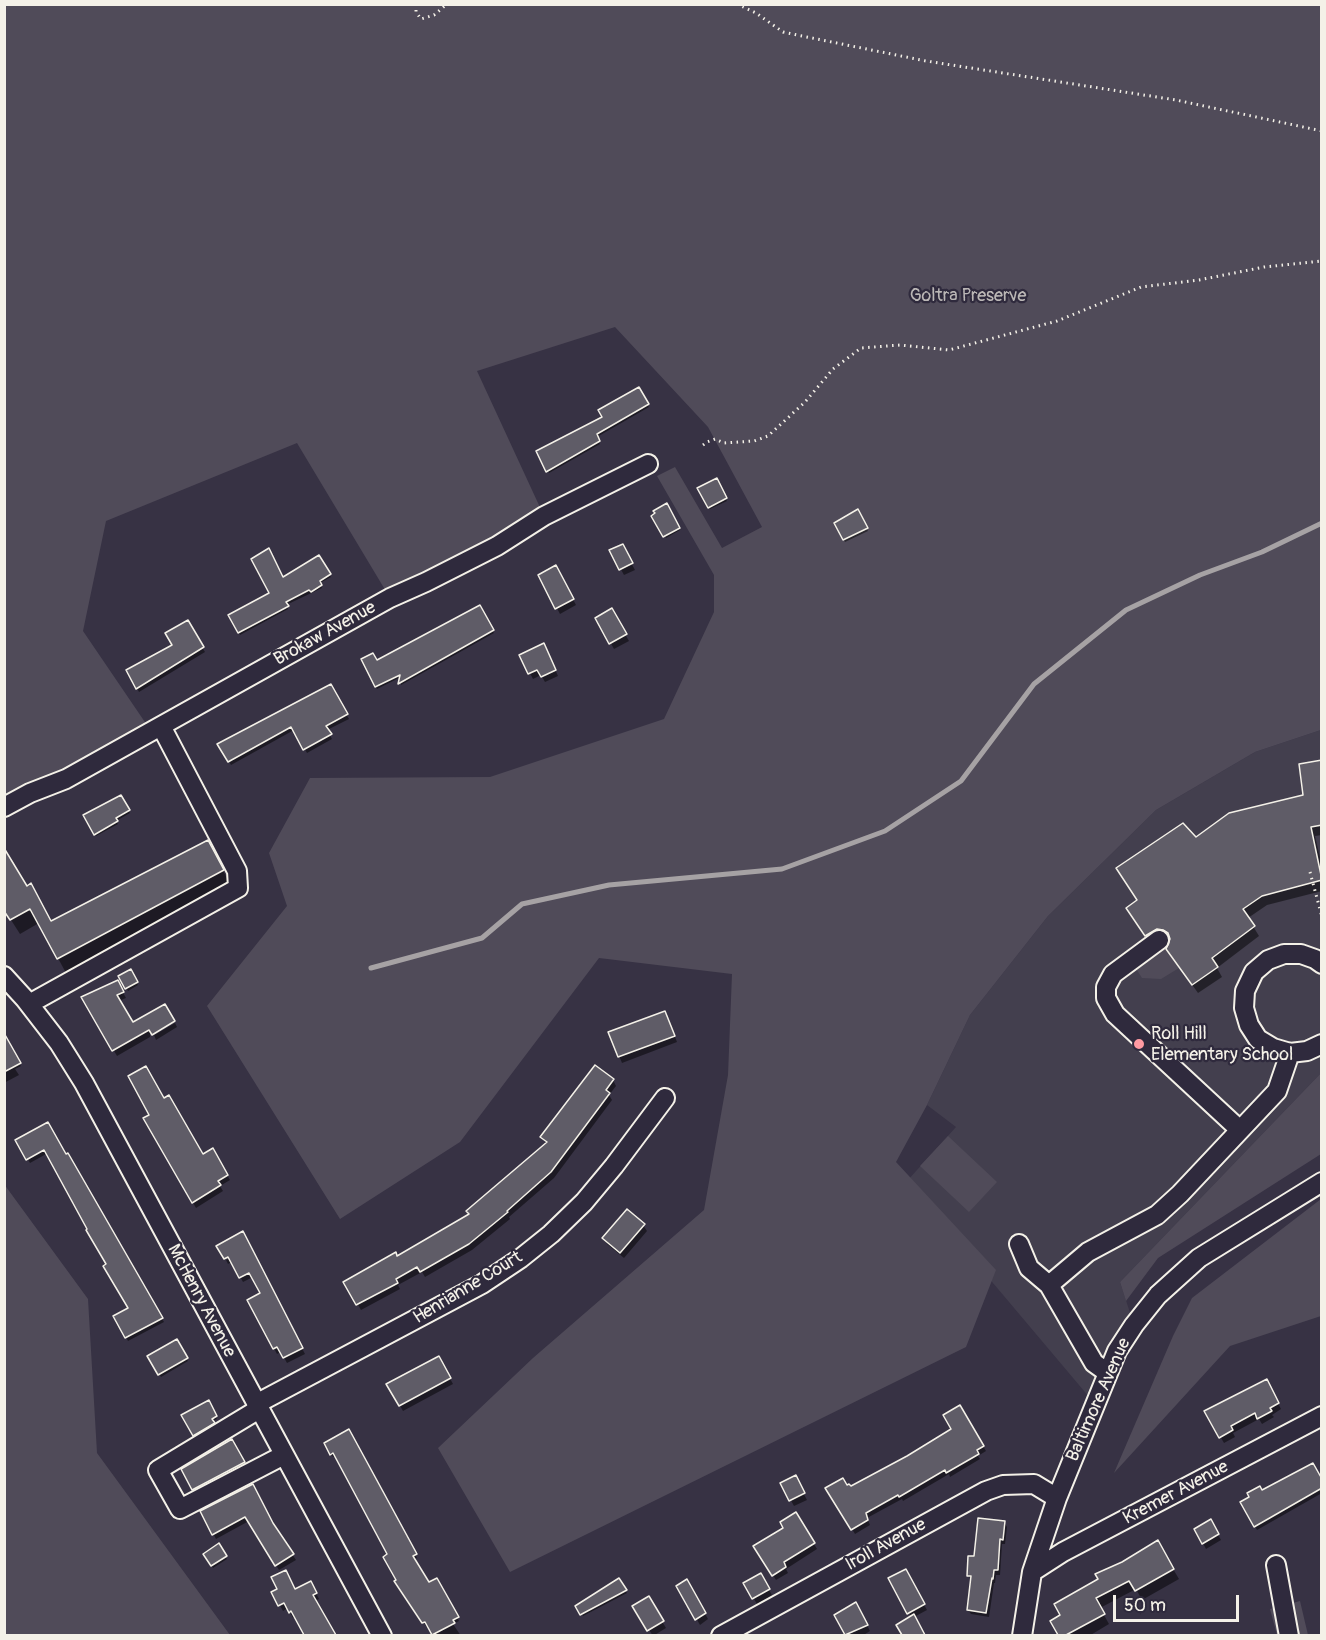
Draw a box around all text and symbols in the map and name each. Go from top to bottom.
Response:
park label: Goltra Preserve [910,285,1026,307]
street label: Brokaw Avenue [270,597,380,671]
place label: Roll Hill Elementary School [1151,1023,1293,1066]
marker: Roll Hill Elementary School [1132,1037,1146,1051]
street label: McHenry Avenue [162,1241,240,1361]
street label: Henrianne Court [410,1247,526,1329]
street label: Baltimore Avenue [1062,1335,1136,1465]
street label: Kremer Avenue [1120,1456,1232,1530]
street label: Iroll Avenue [842,1514,930,1576]
scale bar [1116,1583,1242,1621]
text: 50 m [1124,1594,1166,1617]

